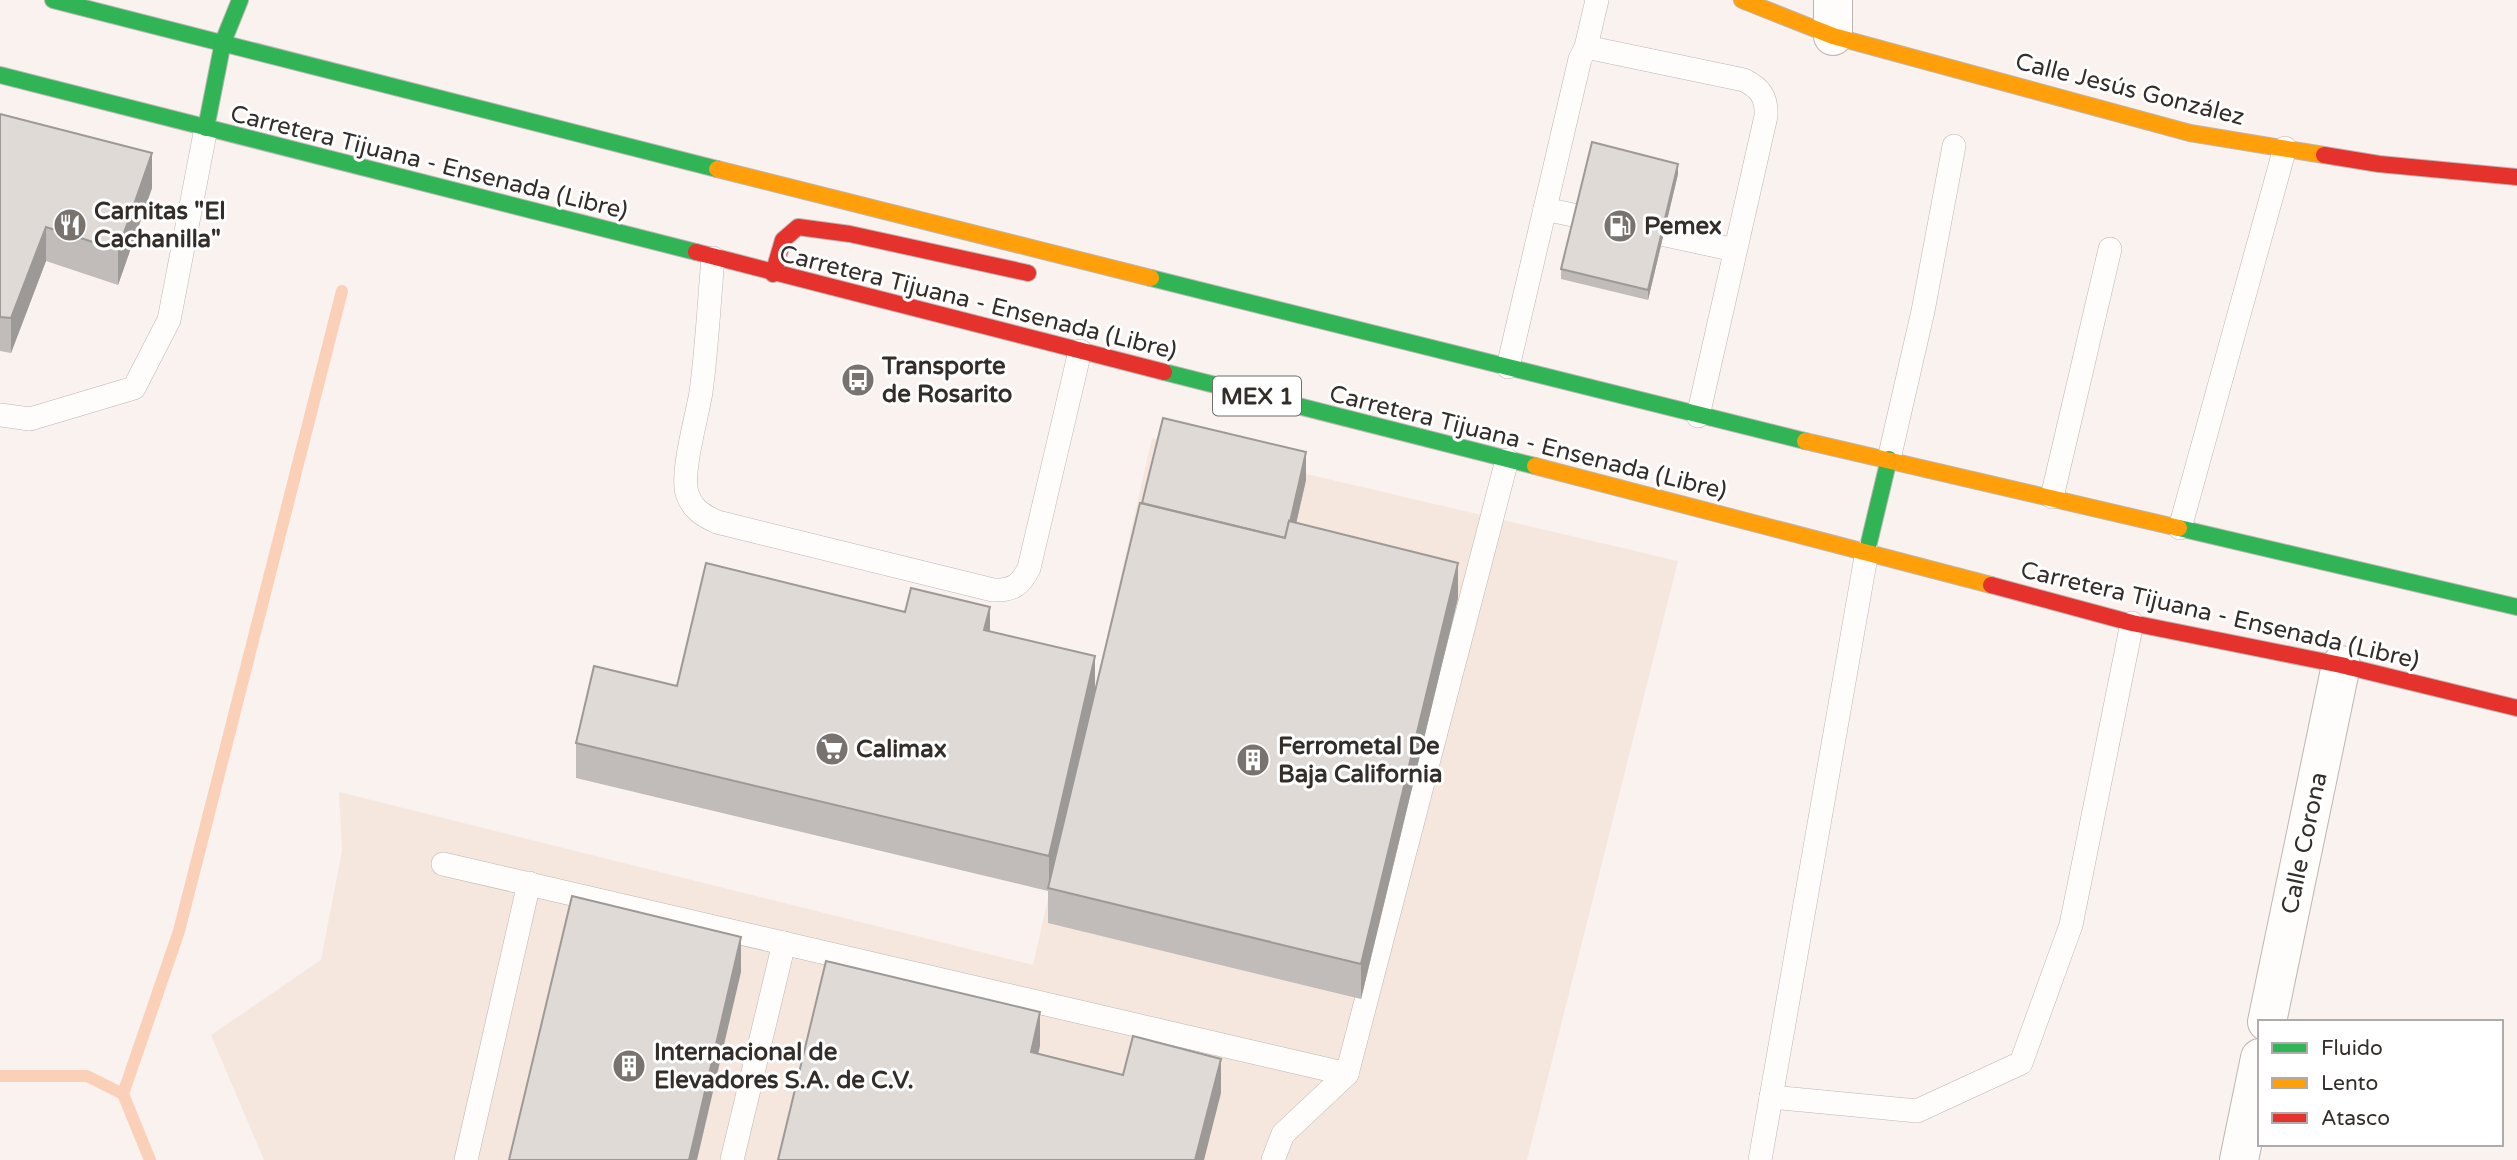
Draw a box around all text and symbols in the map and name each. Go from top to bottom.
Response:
street label: Calle Jesús González [2012,47,2247,132]
street label: Carretera Tijuana - Ensenada (Libre) [227,99,630,226]
place label: Carnitas "El Cachanilla" [94,197,226,254]
restaurant icon: Carnitas "El Cachanilla" [51,206,89,244]
fuel station icon: Pemex [1601,207,1639,245]
place label: Pemex [1644,212,1722,241]
street label: Carretera Tijuana - Ensenada (Libre) [776,239,1179,366]
place label: Transporte de Rosarito [881,352,1012,409]
bus stop icon: Transporte de Rosarito [839,361,877,399]
road number: MEX 1 [1213,376,1301,416]
street label: Carretera Tijuana - Ensenada (Libre) [1326,379,1729,506]
street label: Carretera Tijuana - Ensenada (Libre) [2018,555,2422,676]
supermarket icon: Calimax [813,730,851,768]
place label: Ferrometal De Baja California [1278,732,1442,789]
place label: Calimax [856,735,947,764]
building icon: Ferrometal De Baja California [1234,741,1272,779]
street label: Calle Corona [2275,769,2334,917]
legend [2258,1020,2503,1146]
text: Fluido [2321,1036,2383,1061]
place label: Internacional de Elevadores S.A. de C.V. [654,1038,914,1095]
building icon: Internacional de Elevadores S.A. de C.V. [610,1047,648,1085]
text: Lento [2321,1071,2378,1096]
text: Atasco [2321,1106,2390,1131]

